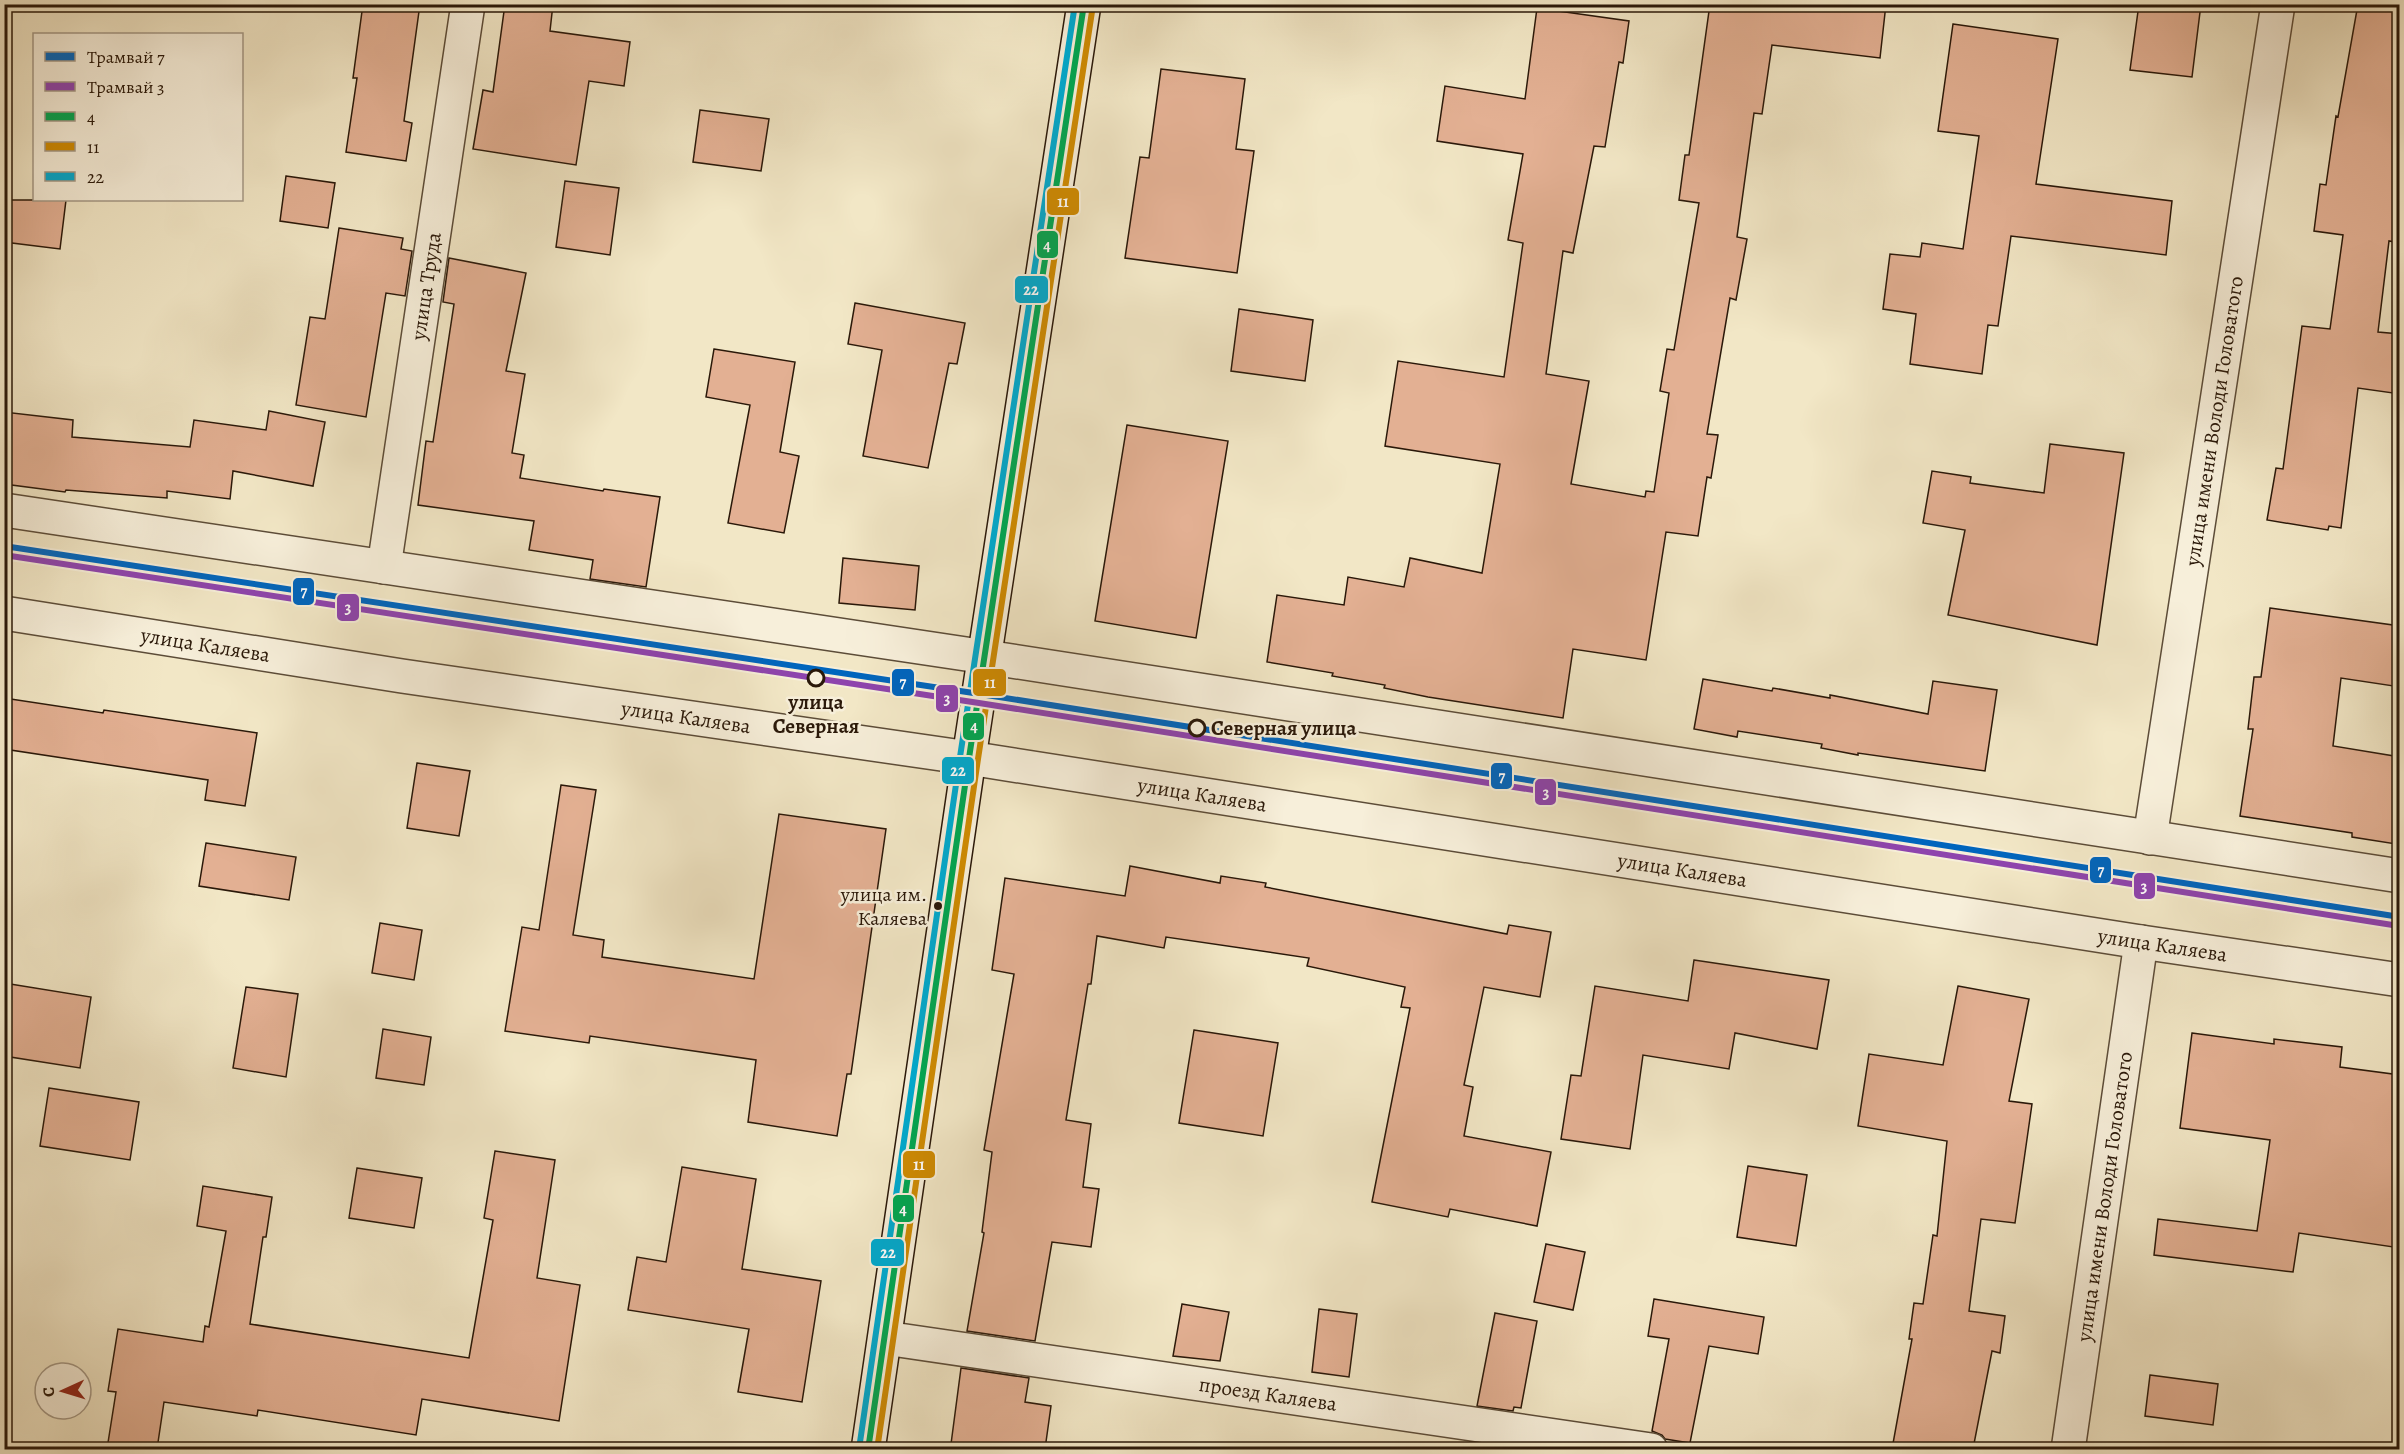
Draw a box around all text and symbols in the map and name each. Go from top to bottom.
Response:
legend [33,33,243,201]
text: Трамвай 7 [87,45,165,69]
text: Трамвай 3 [87,75,165,99]
text: 4 [87,105,95,129]
text: 11 [87,135,99,159]
text: 22 [87,165,105,189]
line badge: 11 [1046,187,1080,216]
text: 11 [1057,191,1069,213]
street label: улица Труда [404,230,448,343]
line badge: 4 [1036,230,1059,259]
text: 4 [1043,235,1051,257]
street label: улица имени Володи Головатого [2178,274,2250,569]
line badge: 22 [1014,275,1049,304]
text: 22 [1023,279,1039,301]
line badge: 7 [292,577,315,606]
text: 7 [301,581,308,603]
line badge: 3 [336,593,360,622]
text: 3 [345,597,352,619]
street label: улица Каляева [138,621,272,669]
line badge: 7 [891,668,915,697]
line badge: 11 [972,668,1007,697]
marker: улица Северная [807,669,825,687]
text: 7 [900,672,907,694]
text: 11 [984,672,996,694]
line badge: 3 [935,684,959,713]
place label: улица Северная [773,688,859,740]
text: 3 [944,688,951,710]
street label: улица Каляева [618,694,753,740]
line badge: 4 [962,712,985,741]
place label: Северная улица [1211,714,1357,742]
text: 4 [970,716,978,738]
marker: Северная улица [1188,719,1206,737]
line badge: 22 [941,756,975,785]
text: 22 [950,760,966,782]
line badge: 7 [1490,762,1513,790]
text: 7 [1499,766,1506,788]
street label: улица Каляева [1135,771,1269,819]
line badge: 3 [1534,778,1557,806]
text: 3 [1543,782,1550,804]
street label: улица Каляева [1615,846,1749,894]
line badge: 7 [2089,856,2112,884]
text: 7 [2098,860,2105,882]
line badge: 3 [2133,872,2156,900]
text: 3 [2141,876,2148,898]
place label: улица им. Каляева [840,881,928,932]
marker: улица им. Каляева [932,900,944,912]
street label: улица Каляева [2095,921,2229,969]
street label: улица имени Володи Головатого [2070,1050,2139,1345]
line badge: 11 [902,1150,936,1179]
text: 11 [913,1154,925,1176]
line badge: 4 [892,1194,915,1223]
text: 4 [899,1199,907,1221]
line badge: 22 [870,1238,905,1267]
text: 22 [880,1242,896,1264]
north arrow [33,1361,93,1421]
street label: проезд Каляева [1197,1370,1339,1418]
text: С [38,1386,60,1398]

